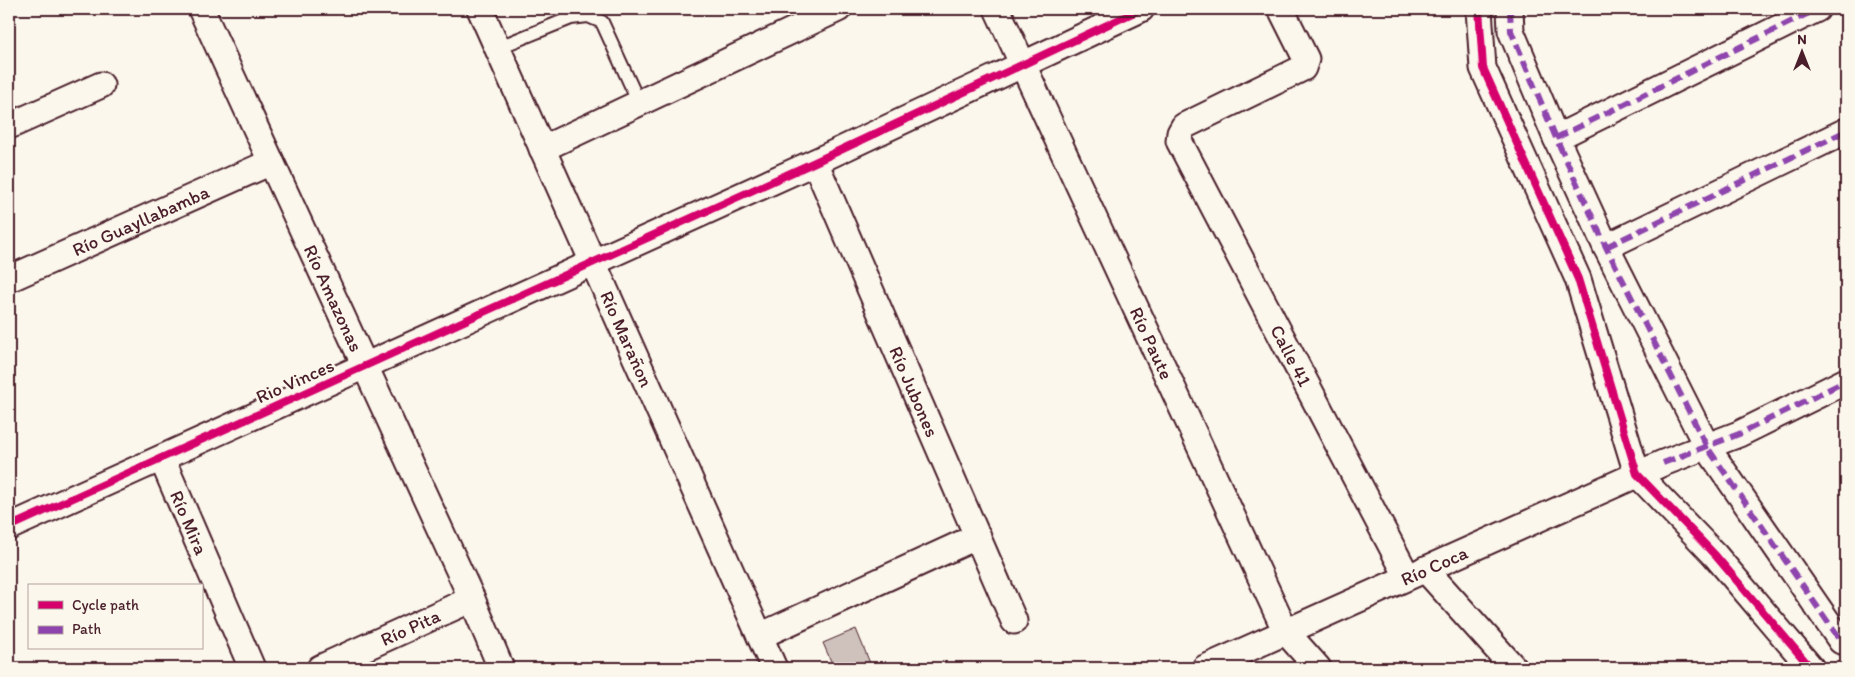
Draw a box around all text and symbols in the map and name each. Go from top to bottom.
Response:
north arrow [1778,28,1828,78]
text: N [1797,31,1807,48]
street label: Río Guayllabamba [68,180,213,261]
street label: Río Amazonas [299,241,368,355]
street label: Río Marañon [596,287,659,390]
street label: Río Paute [1125,303,1179,383]
street label: Calle 41 [1266,321,1317,390]
street label: Río Jubones [885,342,944,440]
street label: Rio Vinces [252,354,338,408]
street label: Río Mira [165,487,213,558]
street label: Río Coca [1397,540,1471,590]
legend [28,584,202,650]
text: Cycle path [72,596,139,614]
street label: Río Pita [377,604,444,651]
text: Path [72,620,101,638]

